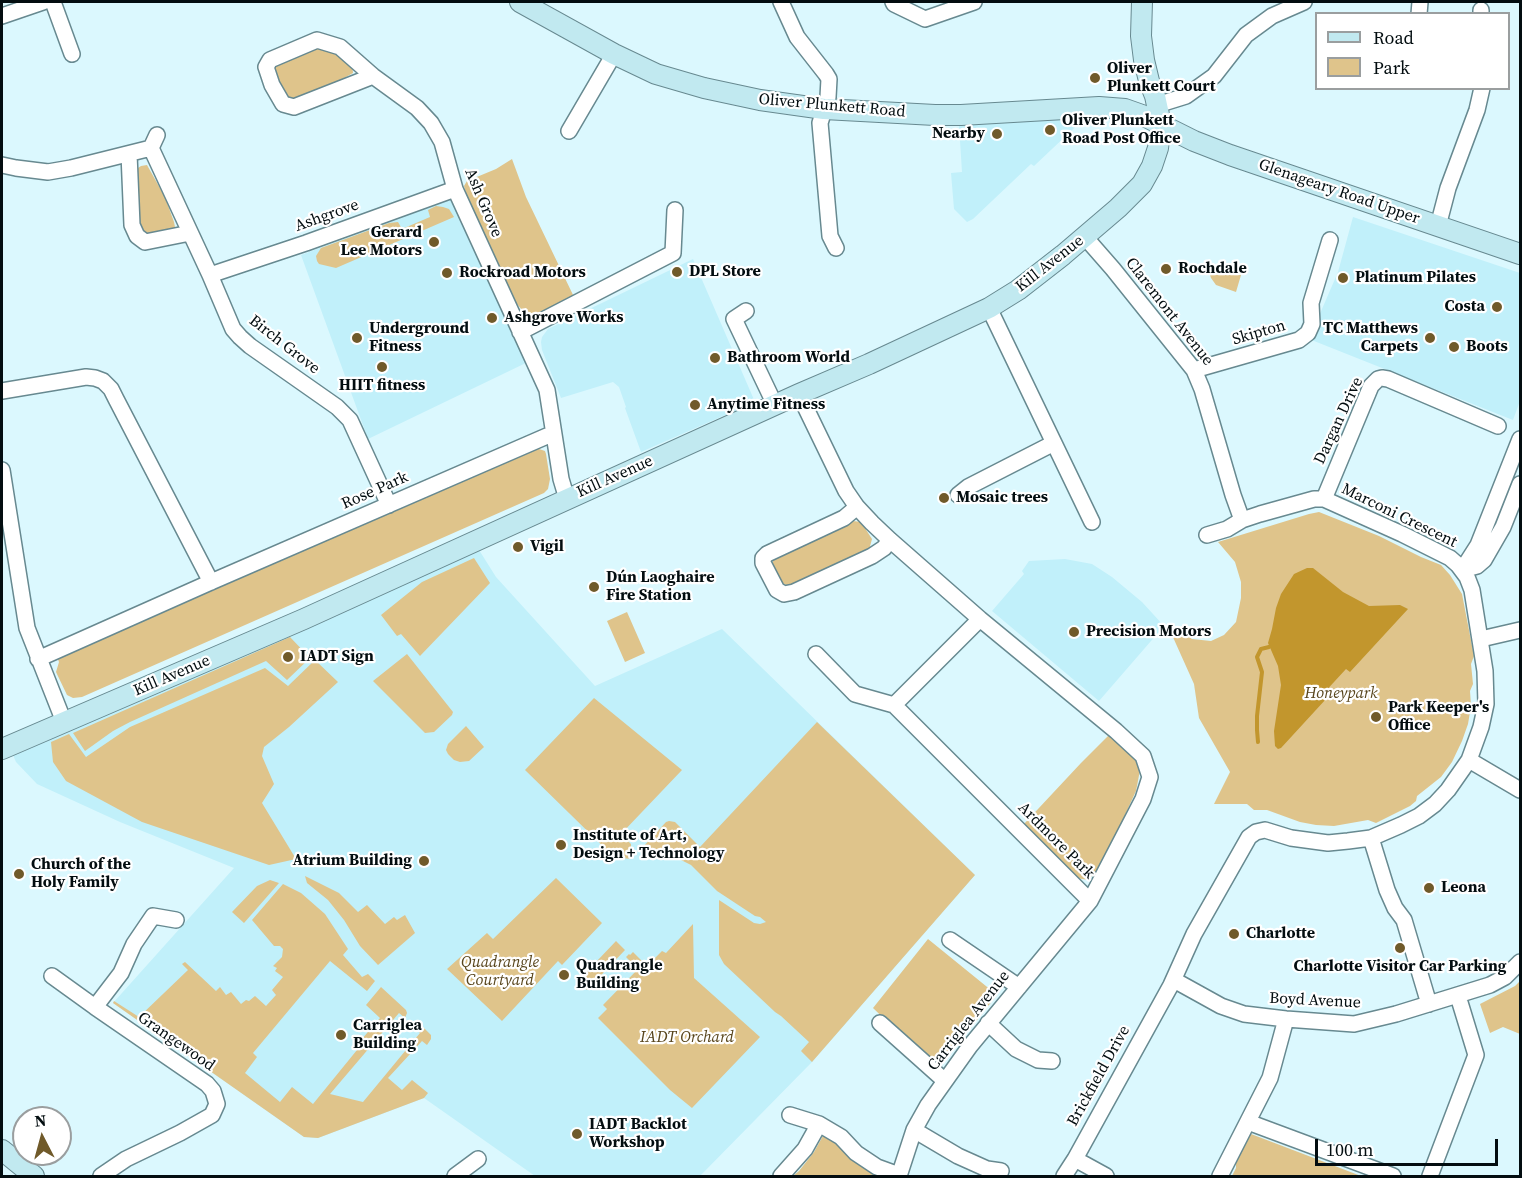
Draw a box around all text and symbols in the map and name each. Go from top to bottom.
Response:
legend [1315,12,1510,90]
text: Road [1373,25,1414,50]
text: Park [1373,55,1410,80]
place label: Oliver Plunkett Court [1107,59,1216,97]
marker: Oliver Plunkett Court [1088,71,1102,85]
street label: Oliver Plunkett Road [758,90,906,122]
place label: Oliver Plunkett Road Post Office [1062,111,1181,149]
marker: Oliver Plunkett Road Post Office [1043,123,1057,137]
place label: Nearby [932,124,985,144]
marker: Nearby [990,127,1004,141]
street label: Glenageary Road Upper [1256,155,1422,229]
street label: Ash Grove [460,166,506,240]
street label: Ashgrove [292,196,362,236]
place label: Gerard Lee Motors [340,223,422,261]
street label: Kill Avenue [1012,231,1088,297]
marker: Gerard Lee Motors [427,235,441,249]
street label: Claremont Avenue [1121,254,1217,370]
place label: Rochdale [1178,259,1247,279]
place label: DPL Store [689,262,761,282]
marker: Rochdale [1159,262,1173,276]
place label: Rockroad Motors [459,263,586,283]
marker: DPL Store [670,265,684,279]
marker: Rockroad Motors [440,266,454,280]
place label: Platinum Pilates [1355,268,1476,288]
marker: Platinum Pilates [1336,271,1350,285]
place label: Costa [1445,297,1485,317]
marker: Costa [1490,300,1504,314]
place label: Ashgrove Works [504,308,623,328]
street label: Birch Grove [245,311,323,379]
marker: Ashgrove Works [485,311,499,325]
street label: Skipton [1230,316,1288,350]
place label: Underground Fitness [369,319,469,357]
place label: TC Matthews Carpets [1323,319,1418,357]
marker: Underground Fitness [350,331,364,345]
marker: TC Matthews Carpets [1423,331,1437,345]
place label: Boots [1466,337,1508,357]
marker: Boots [1447,340,1461,354]
place label: Bathroom World [727,348,850,368]
marker: Bathroom World [708,351,722,365]
marker: HIIT fitness [375,360,389,374]
street label: Dargan Drive [1310,374,1368,468]
place label: HIIT fitness [339,376,425,396]
place label: Anytime Fitness [707,395,825,415]
marker: Anytime Fitness [688,398,702,412]
street label: Kill Avenue [574,452,656,502]
street label: Rose Park [339,468,411,514]
street label: Marconi Crescent [1338,480,1460,552]
place label: Mosaic trees [956,488,1048,508]
marker: Mosaic trees [937,491,951,505]
place label: Vigil [530,537,564,557]
marker: Vigil [511,540,525,554]
place label: Dún Laoghaire Fire Station [606,568,715,606]
marker: Dún Laoghaire Fire Station [587,580,601,594]
place label: Precision Motors [1086,622,1211,642]
marker: Precision Motors [1067,625,1081,639]
place label: IADT Sign [300,647,374,667]
marker: IADT Sign [281,650,295,664]
street label: Kill Avenue [131,651,213,701]
park label: Honeypark [1305,684,1377,704]
place label: Park Keeper's Office [1388,698,1489,736]
marker: Park Keeper's Office [1369,710,1383,724]
street label: Ardmore Park [1014,799,1098,883]
place label: Institute of Art, Design + Technology [573,826,724,864]
marker: Institute of Art, Design + Technology [554,838,568,852]
place label: Atrium Building [293,851,412,871]
marker: Atrium Building [417,854,431,868]
place label: Church of the Holy Family [31,855,131,893]
marker: Church of the Holy Family [12,867,26,881]
place label: Leona [1441,878,1486,898]
marker: Leona [1422,881,1436,895]
place label: Charlotte [1246,924,1315,944]
marker: Charlotte [1227,927,1241,941]
marker: Charlotte Visitor Car Parking [1393,941,1407,955]
park label: Quadrangle Courtyard [461,953,539,991]
place label: Quadrangle Building [576,956,662,994]
place label: Charlotte Visitor Car Parking [1294,957,1506,977]
street label: Carriglea Avenue [924,967,1014,1075]
marker: Quadrangle Building [557,968,571,982]
street label: Boyd Avenue [1269,989,1361,1013]
street label: Grangewood [134,1008,218,1076]
place label: Carriglea Building [353,1016,422,1054]
street label: Brickfield Drive [1063,1022,1135,1130]
marker: Carriglea Building [334,1028,348,1042]
park label: IADT Orchard [640,1028,734,1048]
north arrow [12,1106,72,1166]
text: N [33,1109,47,1132]
place label: IADT Backlot Workshop [589,1115,687,1153]
marker: IADT Backlot Workshop [570,1127,584,1141]
scale bar [1318,1127,1501,1165]
text: 100 m [1326,1137,1373,1162]

